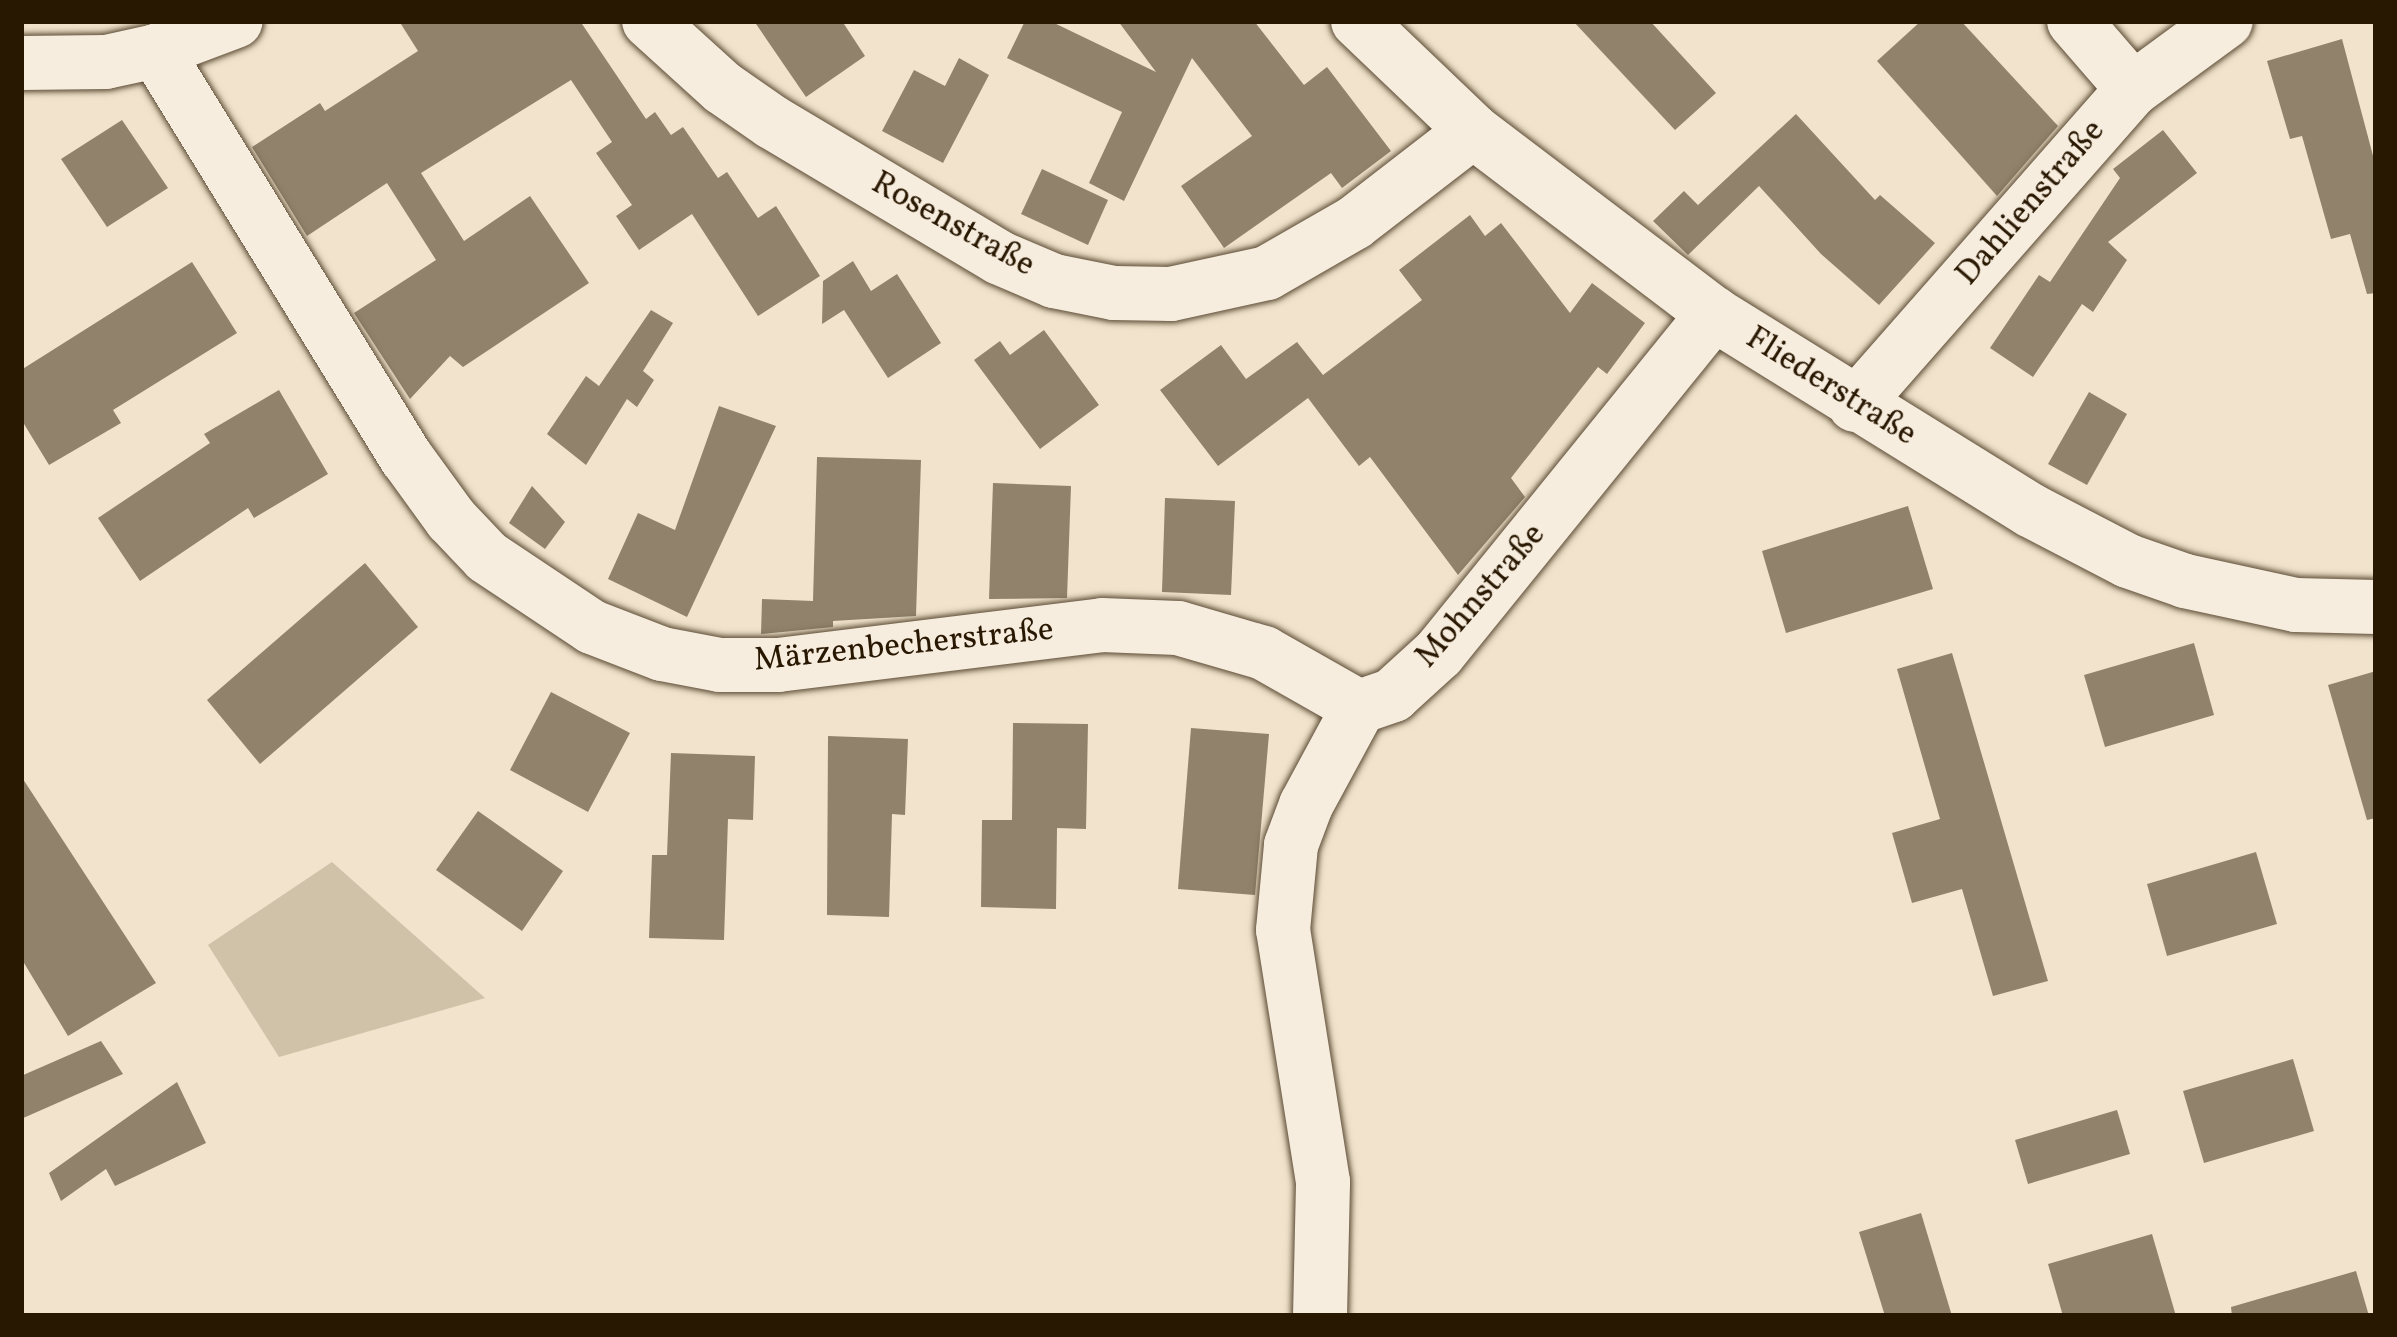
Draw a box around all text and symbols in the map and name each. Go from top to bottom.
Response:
street label: Dahlienstraße [1949,113,2115,295]
street label: Rosenstraße [864,165,1040,287]
street label: Fliederstraße [1738,320,1922,456]
street label: Mohnstraße [1409,517,1555,677]
street label: Märzenbecherstraße [752,612,1056,682]

